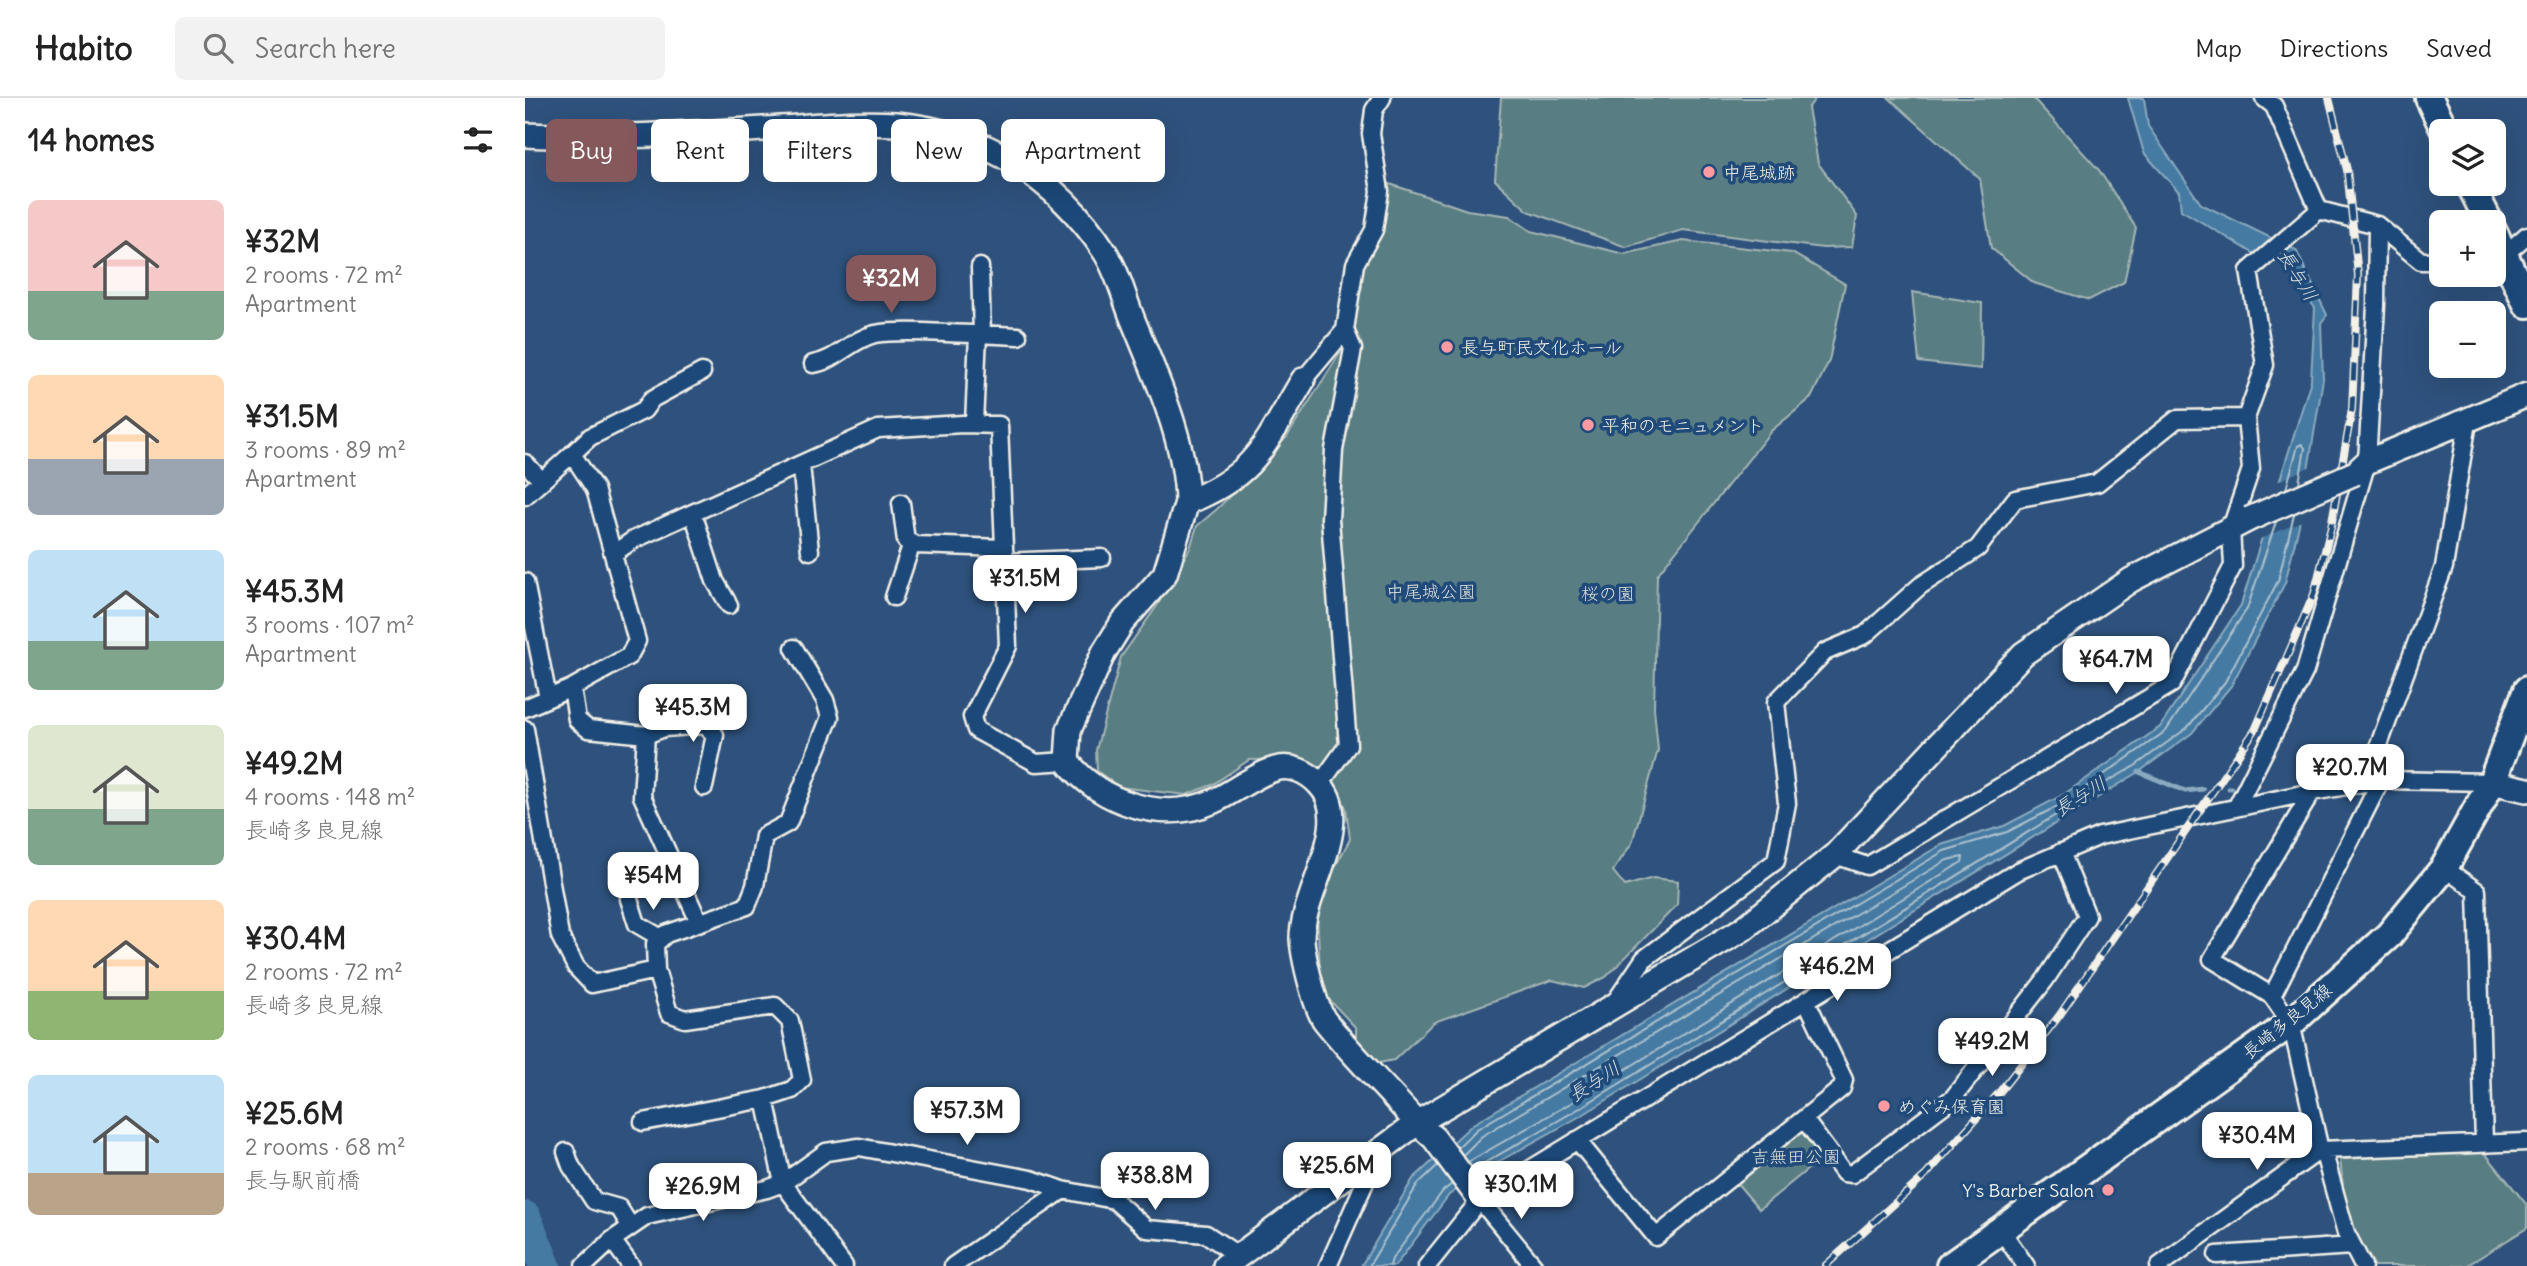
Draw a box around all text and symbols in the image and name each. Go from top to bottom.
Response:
search box [175,17,665,80]
text: Habito [35,27,133,69]
icon: search [199,29,237,67]
text: Search here [255,32,396,65]
text: Map [2195,33,2242,63]
text: Directions [2280,33,2388,63]
text: Saved [2426,33,2492,63]
chip: Buy [546,119,637,182]
chip: Rent [651,119,749,182]
chip: Filters [763,119,877,182]
chip: New [891,119,987,182]
chip: Apartment [1001,119,1165,182]
map controls [2429,119,2506,378]
button: layers [2429,119,2506,196]
text: 14 homes [28,121,155,159]
icon: filters [459,121,497,159]
place label: 中尾城跡 [1723,161,1795,184]
marker: 中尾城跡 [1701,164,1717,180]
button: + [2429,210,2506,287]
text: ¥32M [245,222,320,260]
icon: home [84,228,168,312]
water label: 長与川 [2273,244,2323,306]
pin: ¥32M [850,256,932,315]
text: 2 rooms · 72 m² [245,260,403,289]
text: ¥32M [862,263,920,292]
text: Apartment [245,289,357,318]
button: − [2429,301,2506,378]
place label: 長与町民文化ホール [1461,336,1622,359]
marker: 長与町民文化ホール [1439,339,1455,355]
text: ¥31.5M [245,397,339,435]
icon: home [84,403,168,487]
place label: 平和のモニュメント [1602,414,1764,437]
marker: 平和のモニュメント [1580,417,1596,433]
text: 3 rooms · 89 m² [245,435,406,464]
text: Apartment [245,464,357,493]
pin: ¥31.5M [968,556,1082,615]
text: ¥31.5M [989,563,1061,592]
text: ¥45.3M [245,572,345,610]
icon: home [84,578,168,662]
park label: 中尾城公園 [1386,580,1476,603]
park label: 桜の園 [1581,582,1635,605]
text: 3 rooms · 107 m² [245,610,415,639]
pin: ¥64.7M [2059,636,2173,696]
text: Apartment [245,639,357,668]
text: ¥64.7M [2079,644,2153,673]
pin: ¥45.3M [636,684,750,744]
text: ¥45.3M [655,692,731,721]
text: ¥49.2M [245,744,344,782]
pin: ¥20.7M [2293,744,2407,804]
text: ¥20.7M [2312,752,2388,781]
icon: home [84,753,168,837]
water label: 長与川 [2049,771,2111,821]
text: 4 rooms · 148 m² [245,782,415,811]
text: 長崎多良見線 [245,815,383,844]
pin: ¥54M [612,852,694,912]
text: ¥54M [624,860,682,889]
text: ¥30.4M [245,919,347,957]
icon: home [84,928,168,1012]
pin: ¥46.2M [1780,944,1894,1003]
text: ¥46.2M [1799,951,1875,980]
text: 2 rooms · 72 m² [245,957,403,986]
street label: 長崎多良見線 [2238,978,2336,1064]
text: 長崎多良見線 [245,990,383,1019]
pin: ¥49.2M [1935,1018,2049,1078]
text: ¥49.2M [1954,1026,2030,1055]
water label: 長与川 [1564,1055,1624,1107]
pin: ¥57.3M [910,1088,1024,1147]
text: ¥25.6M [245,1094,344,1132]
text: ¥57.3M [930,1095,1004,1124]
place label: めぐみ保育園 [1898,1095,2005,1118]
marker: めぐみ保育園 [1876,1098,1892,1114]
icon: home [84,1103,168,1187]
pin: ¥30.4M [2200,1112,2314,1172]
text: ¥30.4M [2218,1120,2296,1149]
text: 2 rooms · 68 m² [245,1132,406,1161]
pin: ¥25.6M [1280,1142,1394,1202]
park label: 吉無田公園 [1751,1145,1841,1168]
text: ¥25.6M [1299,1150,1375,1179]
pin: ¥38.8M [1098,1152,1212,1212]
text: ¥38.8M [1117,1160,1193,1189]
pin: ¥30.1M [1464,1162,1578,1221]
pin: ¥26.9M [646,1164,760,1223]
text: 長与駅前橋 [245,1165,360,1194]
text: ¥30.1M [1484,1169,1558,1198]
text: ¥26.9M [665,1171,741,1200]
place label: Y's Barber Salon [1963,1179,2094,1202]
marker: Y's Barber Salon [2100,1182,2116,1198]

